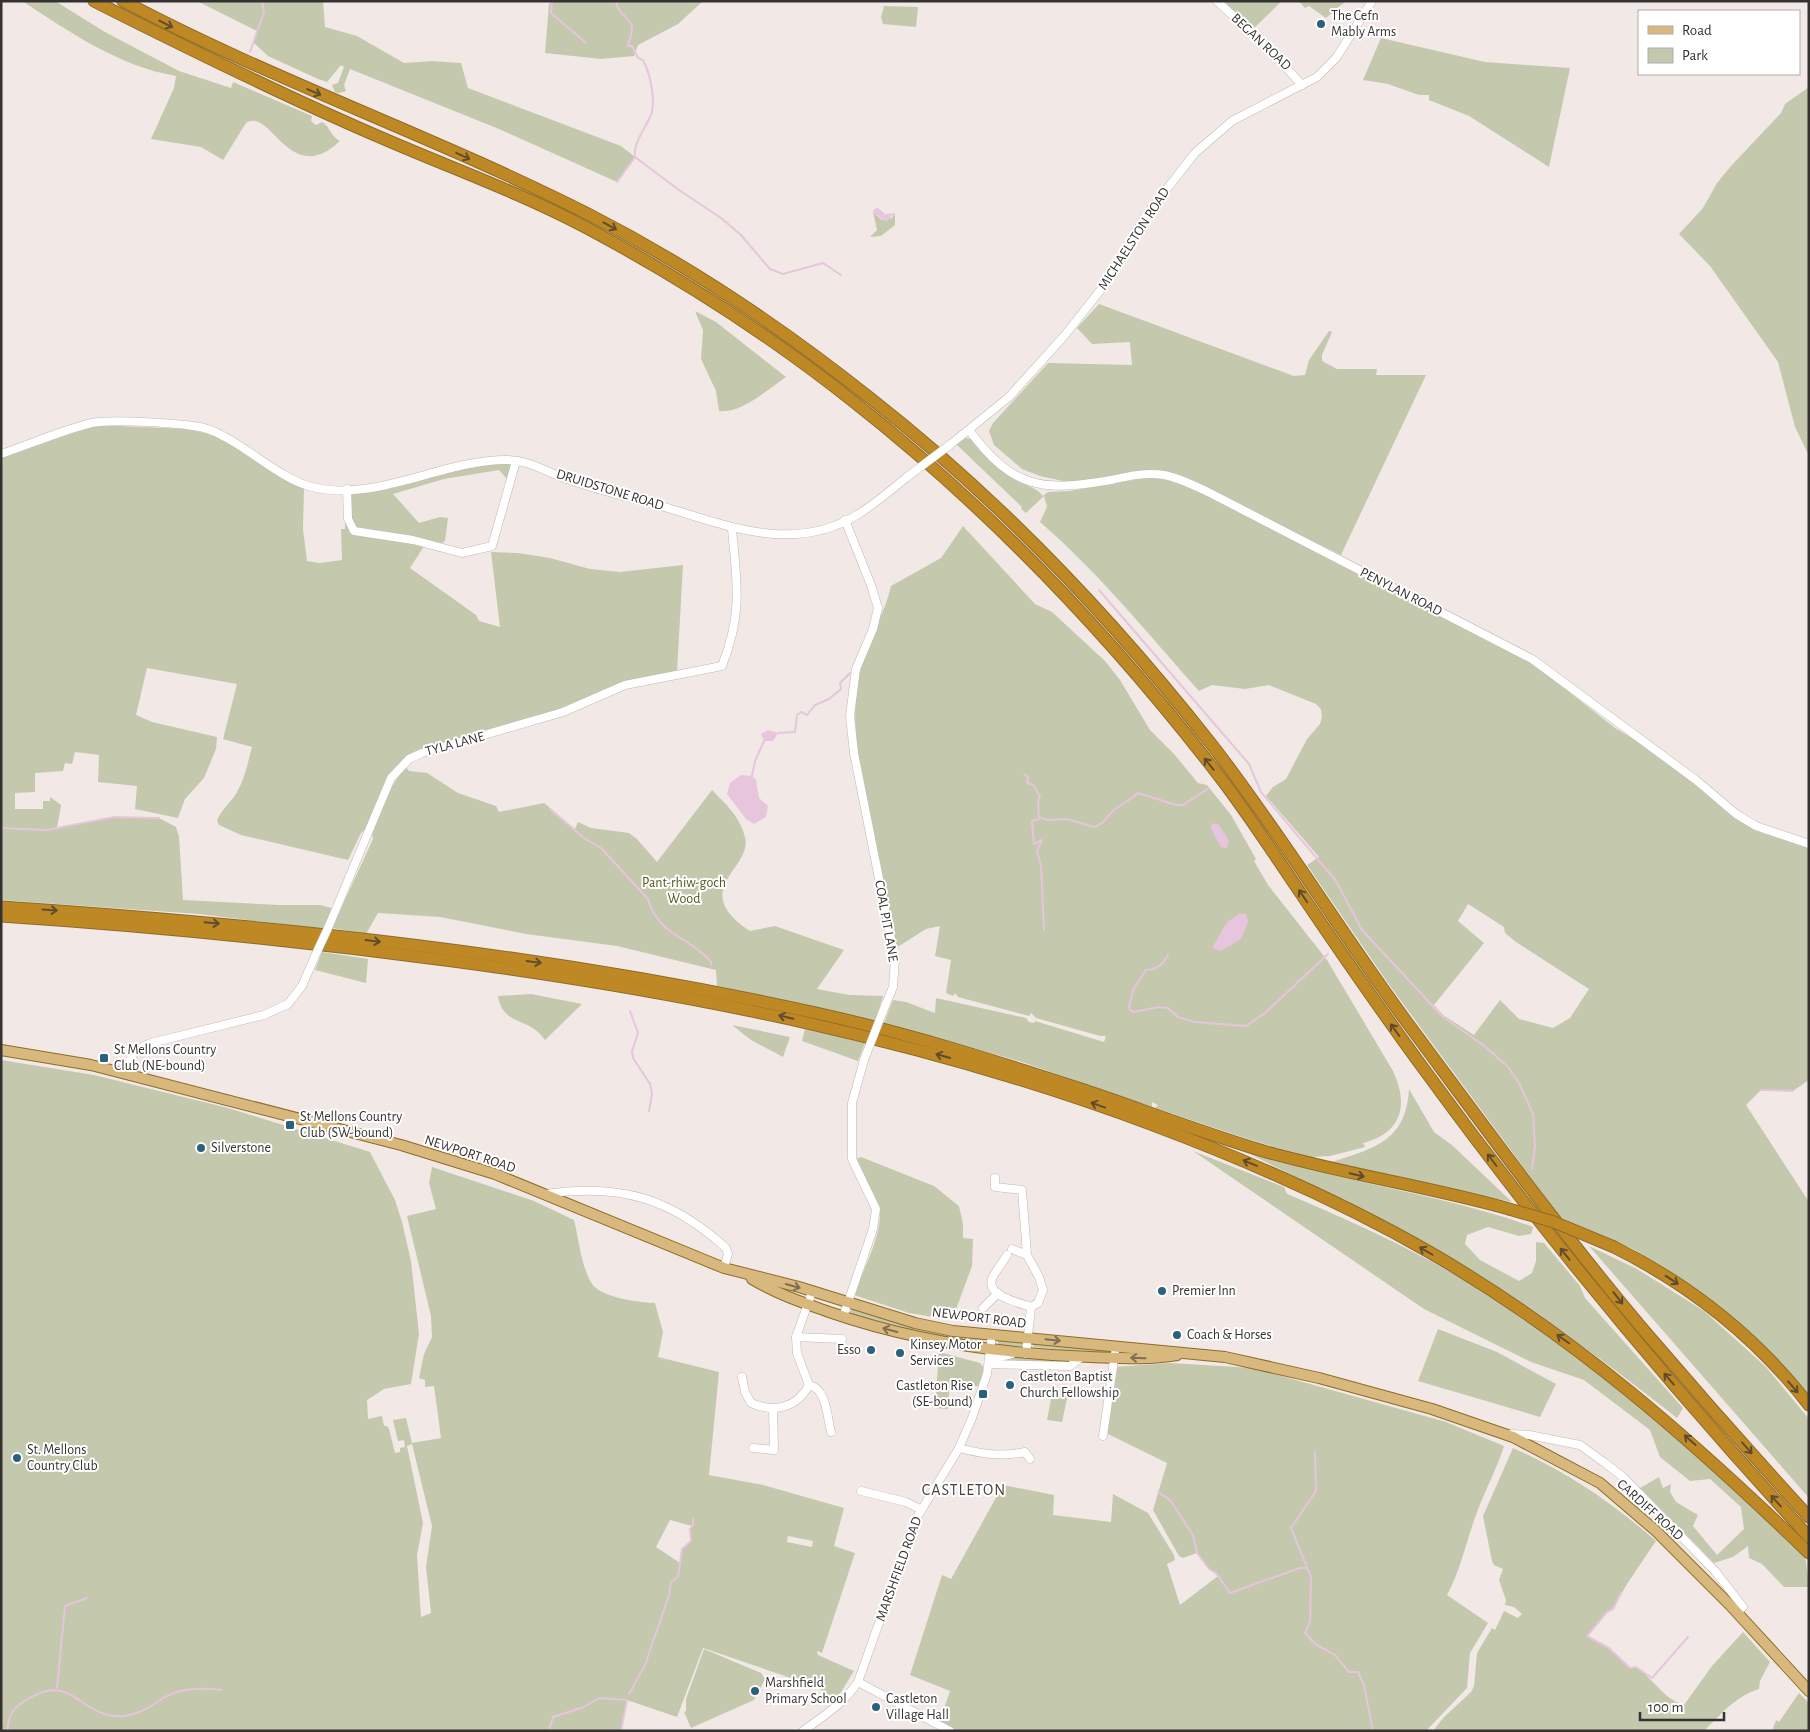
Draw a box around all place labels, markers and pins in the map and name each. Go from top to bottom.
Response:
place label: The Cefn Mably Arms [1331,9,1396,39]
marker: The Cefn Mably Arms [1315,18,1327,30]
place label: St Mellons Country Club (NE-bound) [114,1043,216,1073]
marker: St Mellons Country Club (NE-bound) [98,1052,110,1064]
place label: St Mellons Country Club (SW-bound) [300,1110,402,1140]
marker: St Mellons Country Club (SW-bound) [284,1119,296,1131]
place label: Silverstone [211,1141,271,1155]
marker: Silverstone [195,1142,207,1154]
place label: Premier Inn [1172,1284,1236,1298]
marker: Premier Inn [1156,1285,1168,1297]
place label: Coach & Horses [1187,1328,1272,1342]
marker: Coach & Horses [1171,1329,1183,1341]
place label: Kinsey Motor Services [910,1338,982,1368]
place label: Esso [837,1343,861,1357]
marker: Esso [865,1344,877,1356]
marker: Kinsey Motor Services [894,1347,906,1359]
place label: Castleton Baptist Church Fellowship [1020,1370,1119,1400]
place label: Castleton Rise (SE-bound) [896,1379,973,1409]
marker: Castleton Baptist Church Fellowship [1004,1379,1016,1391]
marker: Castleton Rise (SE-bound) [977,1388,989,1400]
place label: St. Mellons Country Club [27,1443,98,1473]
marker: St. Mellons Country Club [11,1452,23,1464]
place label: Marshfield Primary School [765,1676,847,1706]
marker: Marshfield Primary School [749,1685,761,1697]
place label: Castleton Village Hall [886,1692,949,1722]
marker: Castleton Village Hall [870,1701,882,1713]

